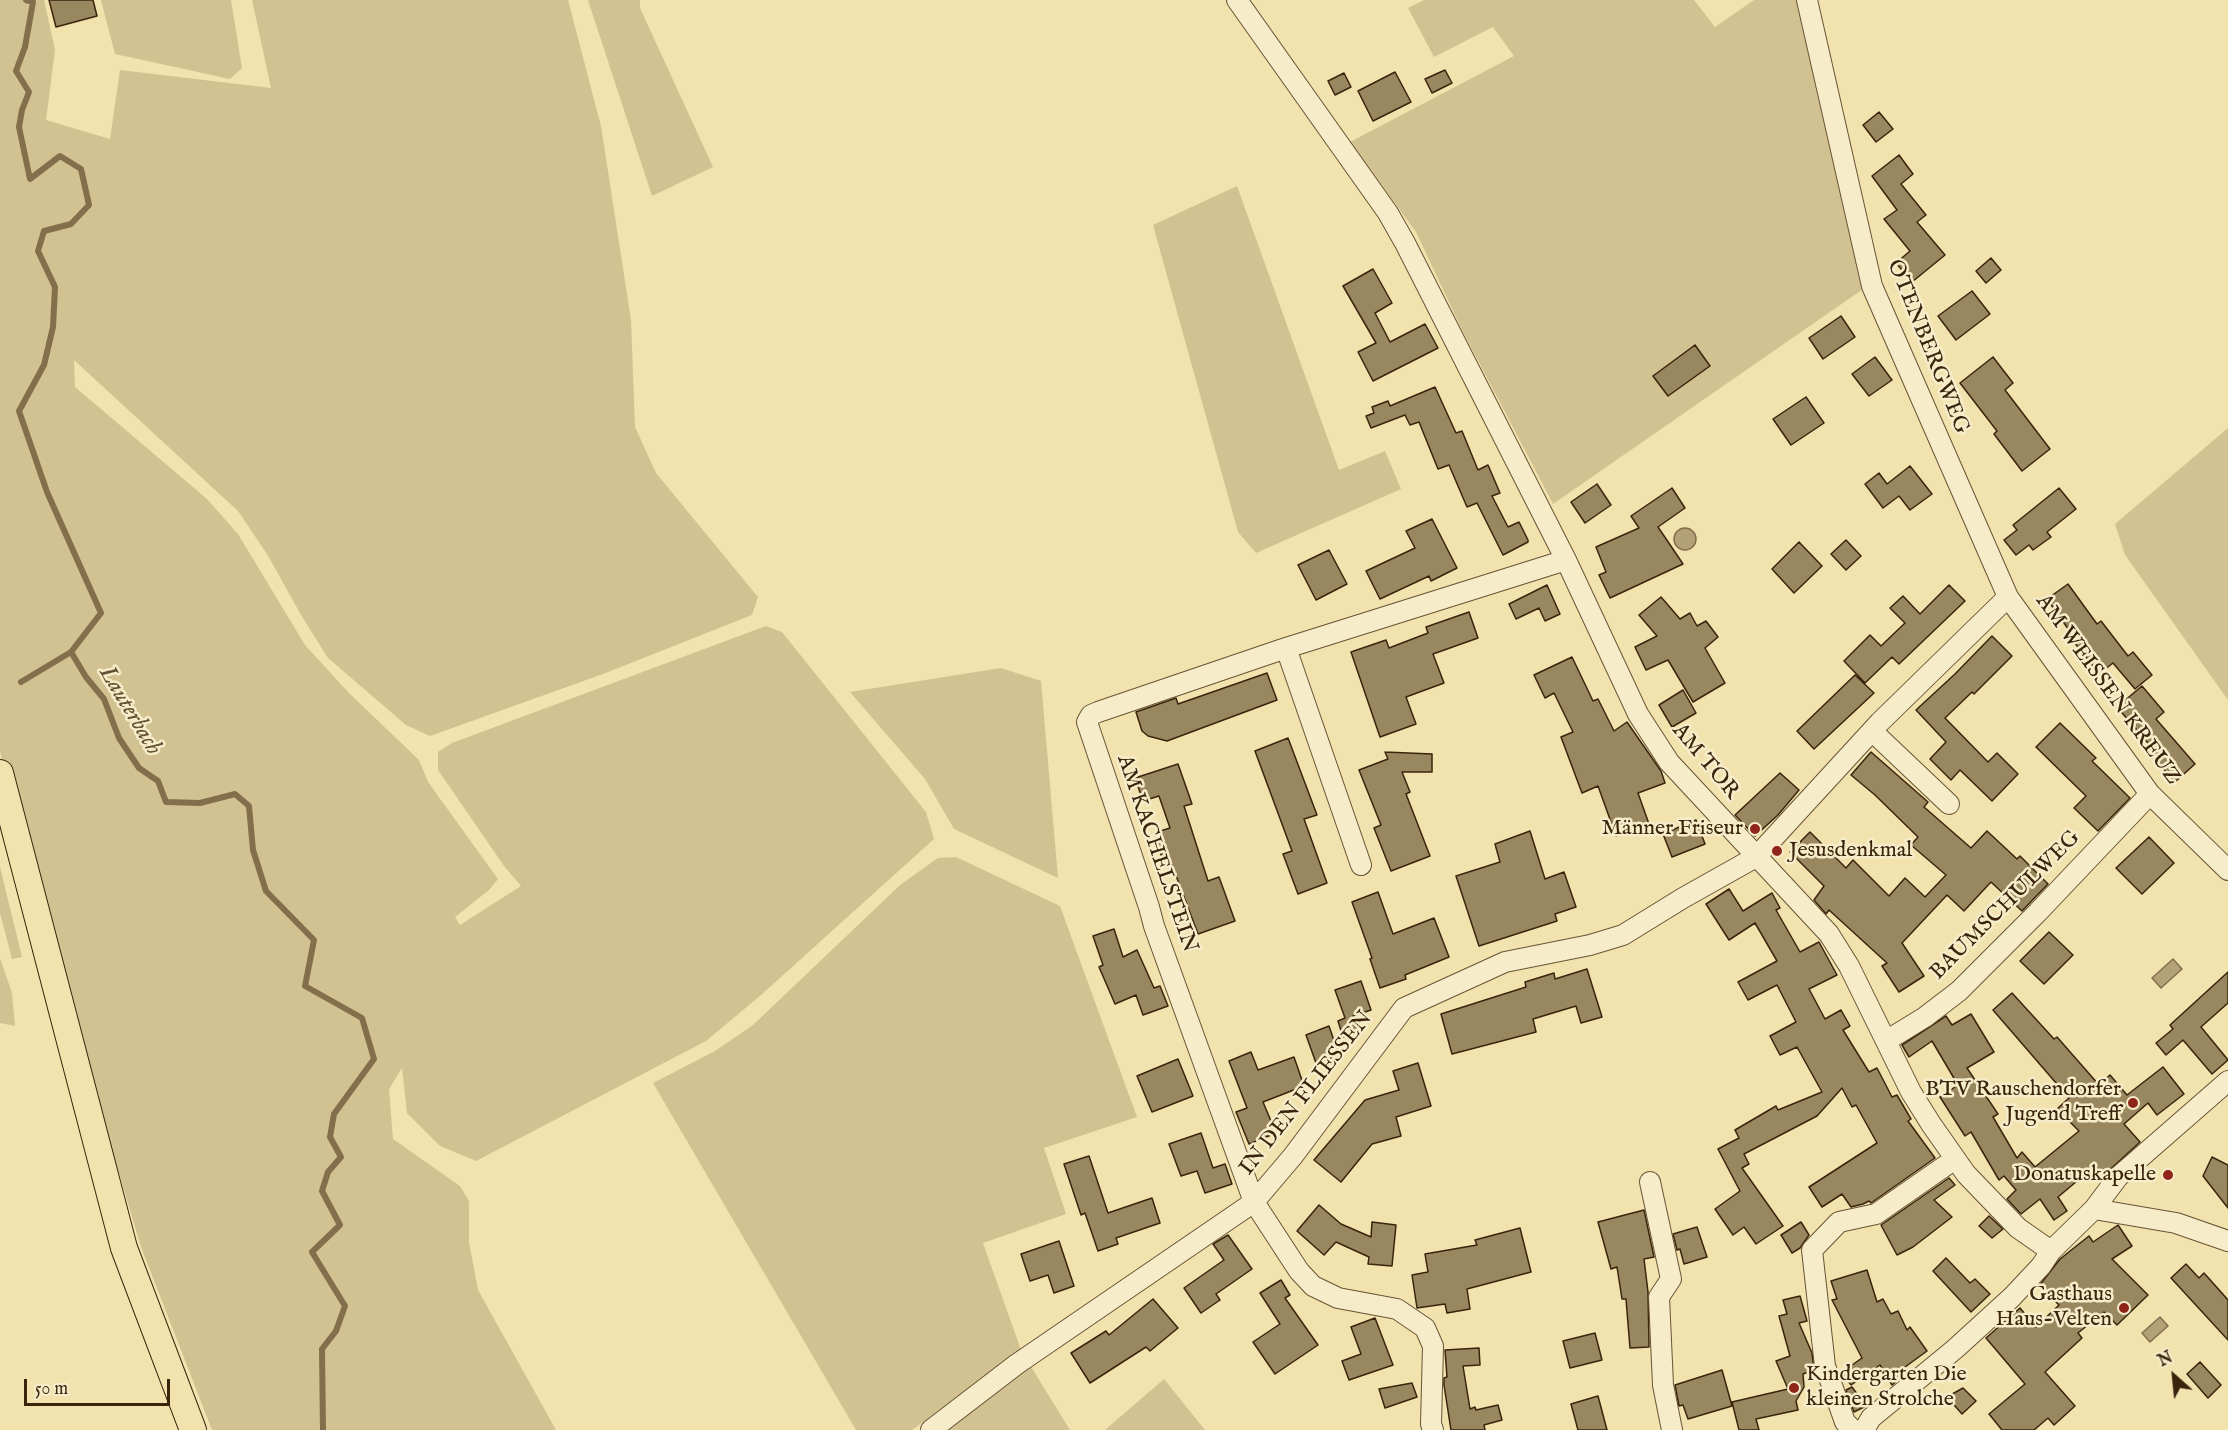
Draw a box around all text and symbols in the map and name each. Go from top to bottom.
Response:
street label: OTENBERGWEG [1880,256,1974,438]
street label: AM WEISSEN KREUZ [2029,590,2185,790]
water label: Lauterbach [91,661,167,761]
street label: AM TOR [1666,719,1744,805]
street label: AM KACHELSTEIN [1110,752,1202,956]
place label: Männer Friseur [1601,816,1743,842]
marker: Männer Friseur [1748,822,1762,836]
street label: BAUMSCHULWEG [1926,826,2086,986]
place label: Jesusdenkmal [1789,838,1912,864]
marker: Jesusdenkmal [1770,844,1784,858]
street label: IN DEN FLIESSEN [1235,1007,1379,1181]
place label: BTV Rauschendorfer Jugend Treff [1925,1077,2121,1128]
marker: BTV Rauschendorfer Jugend Treff [2126,1096,2140,1110]
place label: Donatuskapelle [2013,1162,2156,1188]
marker: Donatuskapelle [2161,1168,2175,1182]
place label: Gasthaus Haus-Velten [1995,1282,2112,1334]
marker: Gasthaus Haus-Velten [2117,1301,2131,1315]
north arrow [2144,1346,2204,1406]
text: N [2155,1348,2177,1372]
place label: Kindergarten Die kleinen Strolche [1806,1362,1967,1414]
scale bar [27,1367,172,1405]
text: 50 m [35,1378,68,1401]
marker: Kindergarten Die kleinen Strolche [1787,1381,1801,1395]

